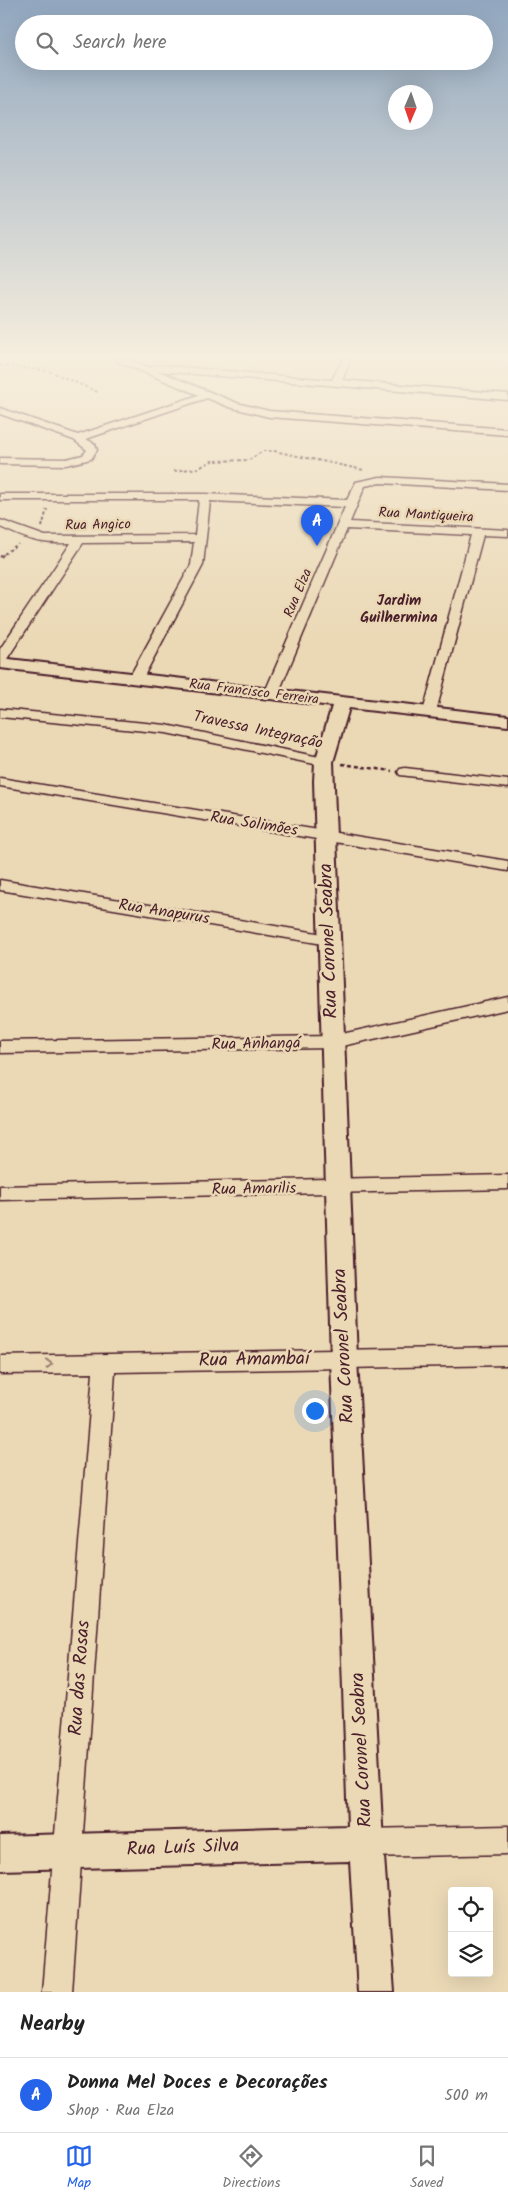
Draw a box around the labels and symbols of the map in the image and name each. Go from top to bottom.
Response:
north arrow [388,85,433,130]
street label: Rua Mantiqueira [378,502,474,528]
pin: A [301,505,333,546]
street label: Rua Angico [65,513,131,537]
street label: Rua Elza [278,565,318,621]
district label: Jardim Guilhermina [360,589,438,630]
street label: Rua Francisco Ferreira [188,673,320,711]
street label: Travessa Integração [191,704,325,756]
street label: Rua Solimões [208,805,300,843]
street label: Rua Coronel Seabra [311,863,347,1019]
street label: Rua Anapurus [117,892,212,932]
street label: Rua Anhangá [211,1031,302,1057]
street label: Rua Amarilis [211,1176,297,1202]
street label: Rua Coronel Seabra [325,1268,363,1424]
street label: Rua Amambaí [198,1344,313,1376]
one-way arrow [45,1359,53,1370]
your location [302,1398,328,1424]
street label: Rua das Rosas [61,1619,99,1737]
street label: Rua Coronel Seabra [343,1672,381,1828]
street label: Rua Luís Silva [126,1831,240,1865]

